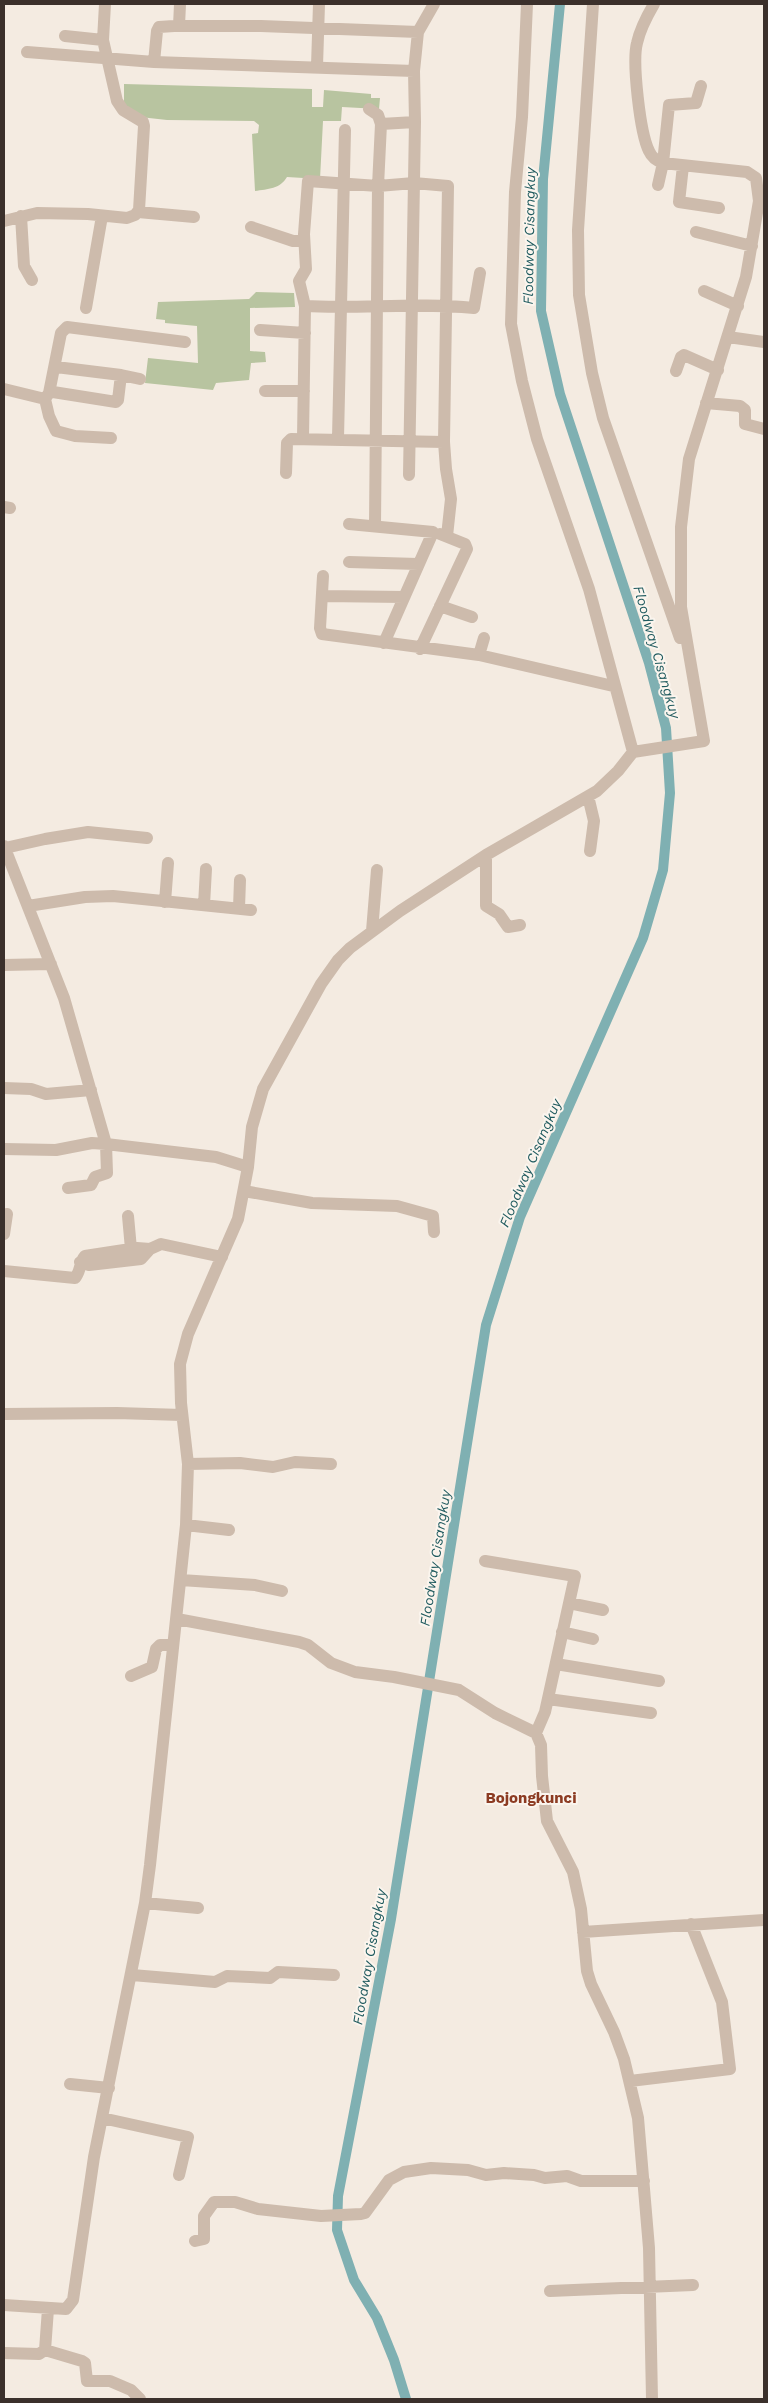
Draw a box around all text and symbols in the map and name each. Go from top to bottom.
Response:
water label: Floodway Cisangkuy [520,166,538,305]
water label: Floodway Cisangkuy [630,584,684,721]
water label: Floodway Cisangkuy [496,1096,565,1229]
water label: Floodway Cisangkuy [416,1488,454,1627]
district label: Bojongkunci [486,1789,577,1807]
water label: Floodway Cisangkuy [349,1887,389,2026]

